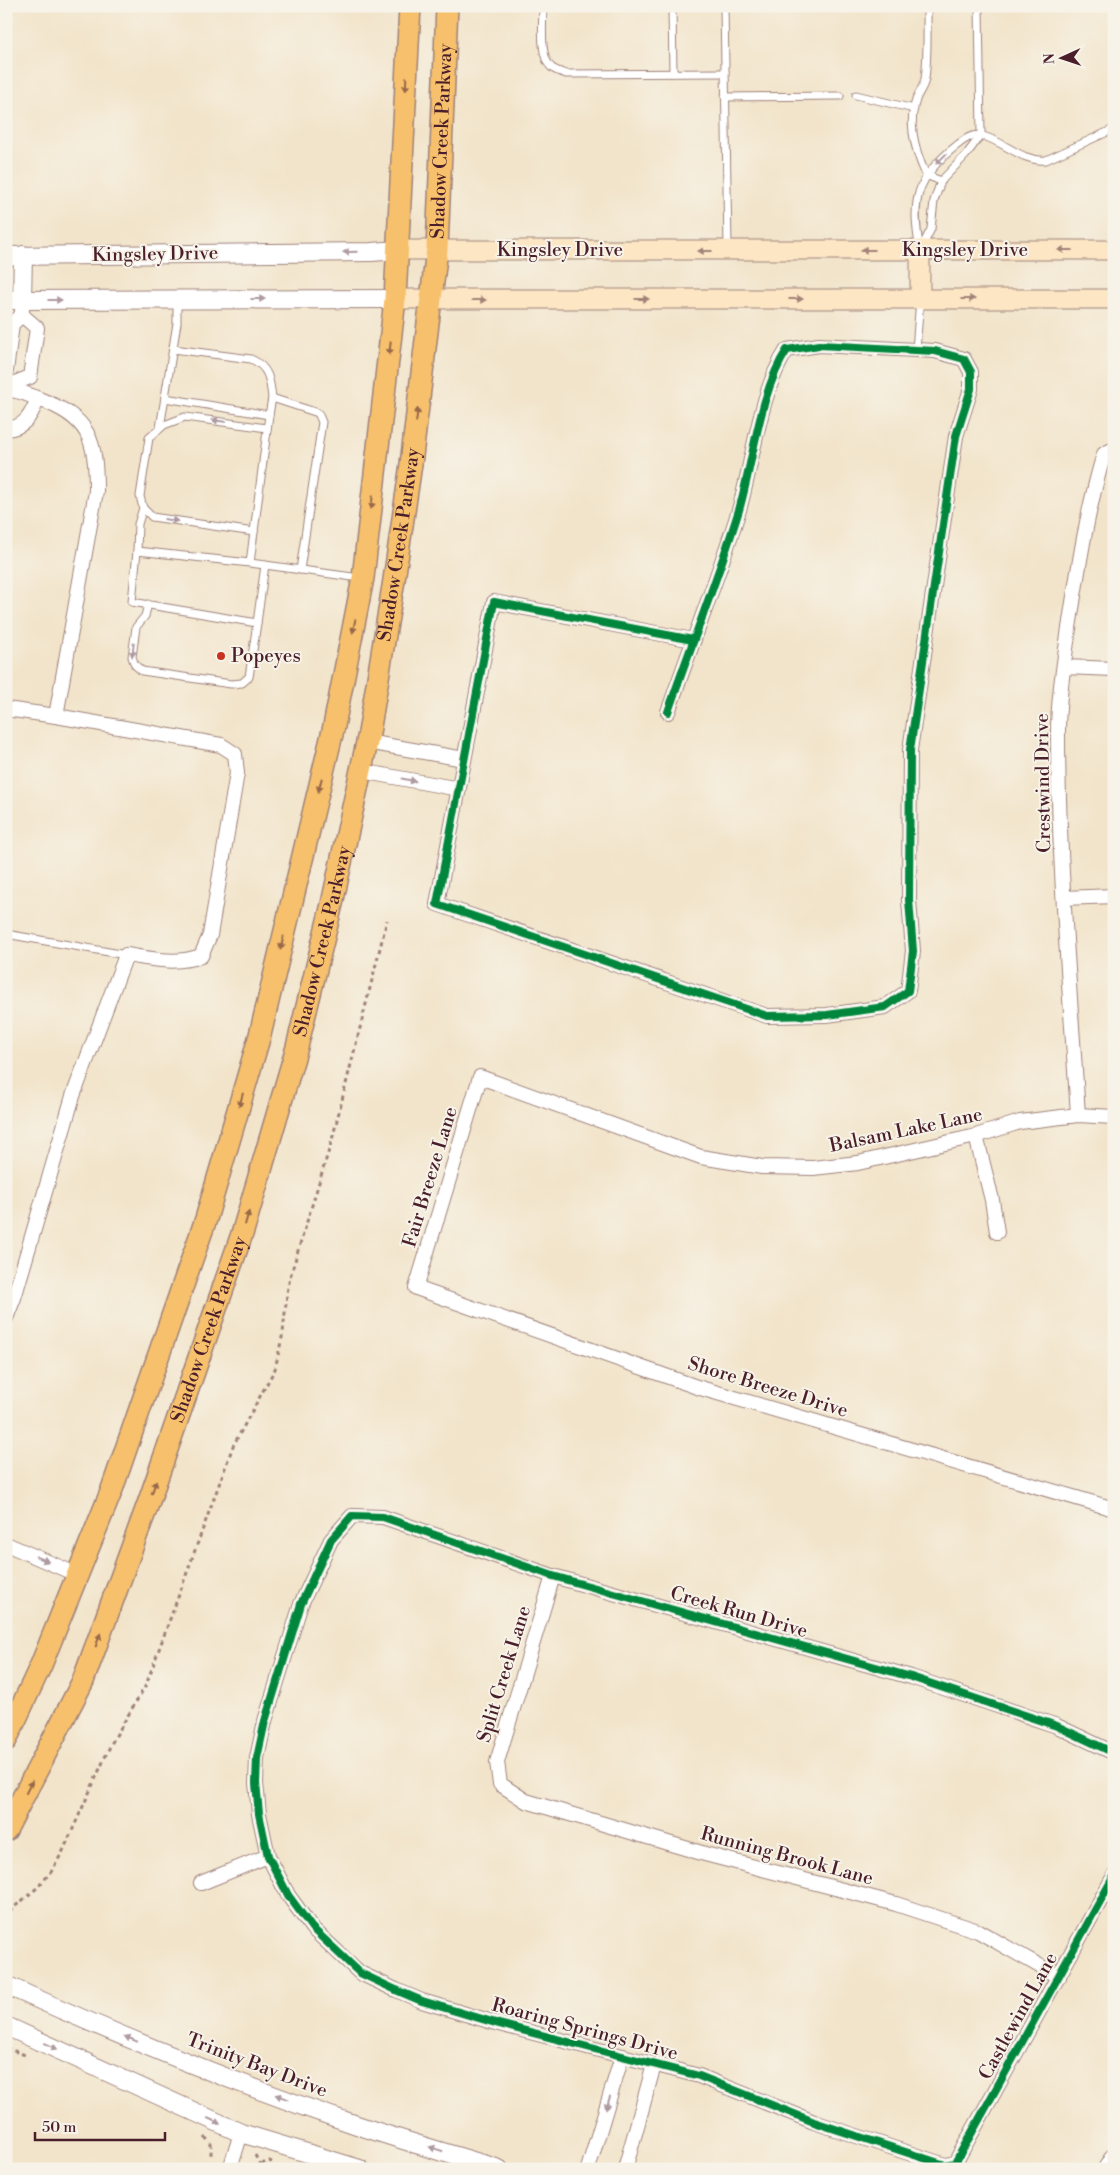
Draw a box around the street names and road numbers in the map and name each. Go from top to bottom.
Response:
street label: Shadow Creek Parkway [425,42,457,239]
street label: Kingsley Drive [497,238,623,262]
street label: Kingsley Drive [902,238,1028,262]
street label: Kingsley Drive [92,241,218,267]
street label: Shadow Creek Parkway [372,446,425,643]
street label: Crestwind Drive [1030,713,1056,853]
street label: Shadow Creek Parkway [288,843,356,1039]
street label: Balsam Lake Lane [826,1102,985,1158]
street label: Fair Breeze Lane [397,1104,463,1250]
street label: Shadow Creek Parkway [165,1232,252,1426]
street label: Shore Breeze Drive [685,1351,851,1423]
street label: Creek Run Drive [668,1581,810,1643]
street label: Split Creek Lane [472,1603,536,1745]
street label: Running Brook Lane [698,1821,876,1891]
street label: Castlewind Lane [973,1948,1063,2084]
street label: Roaring Springs Drive [489,1993,681,2065]
street label: Trinity Bay Drive [183,2027,331,2103]

